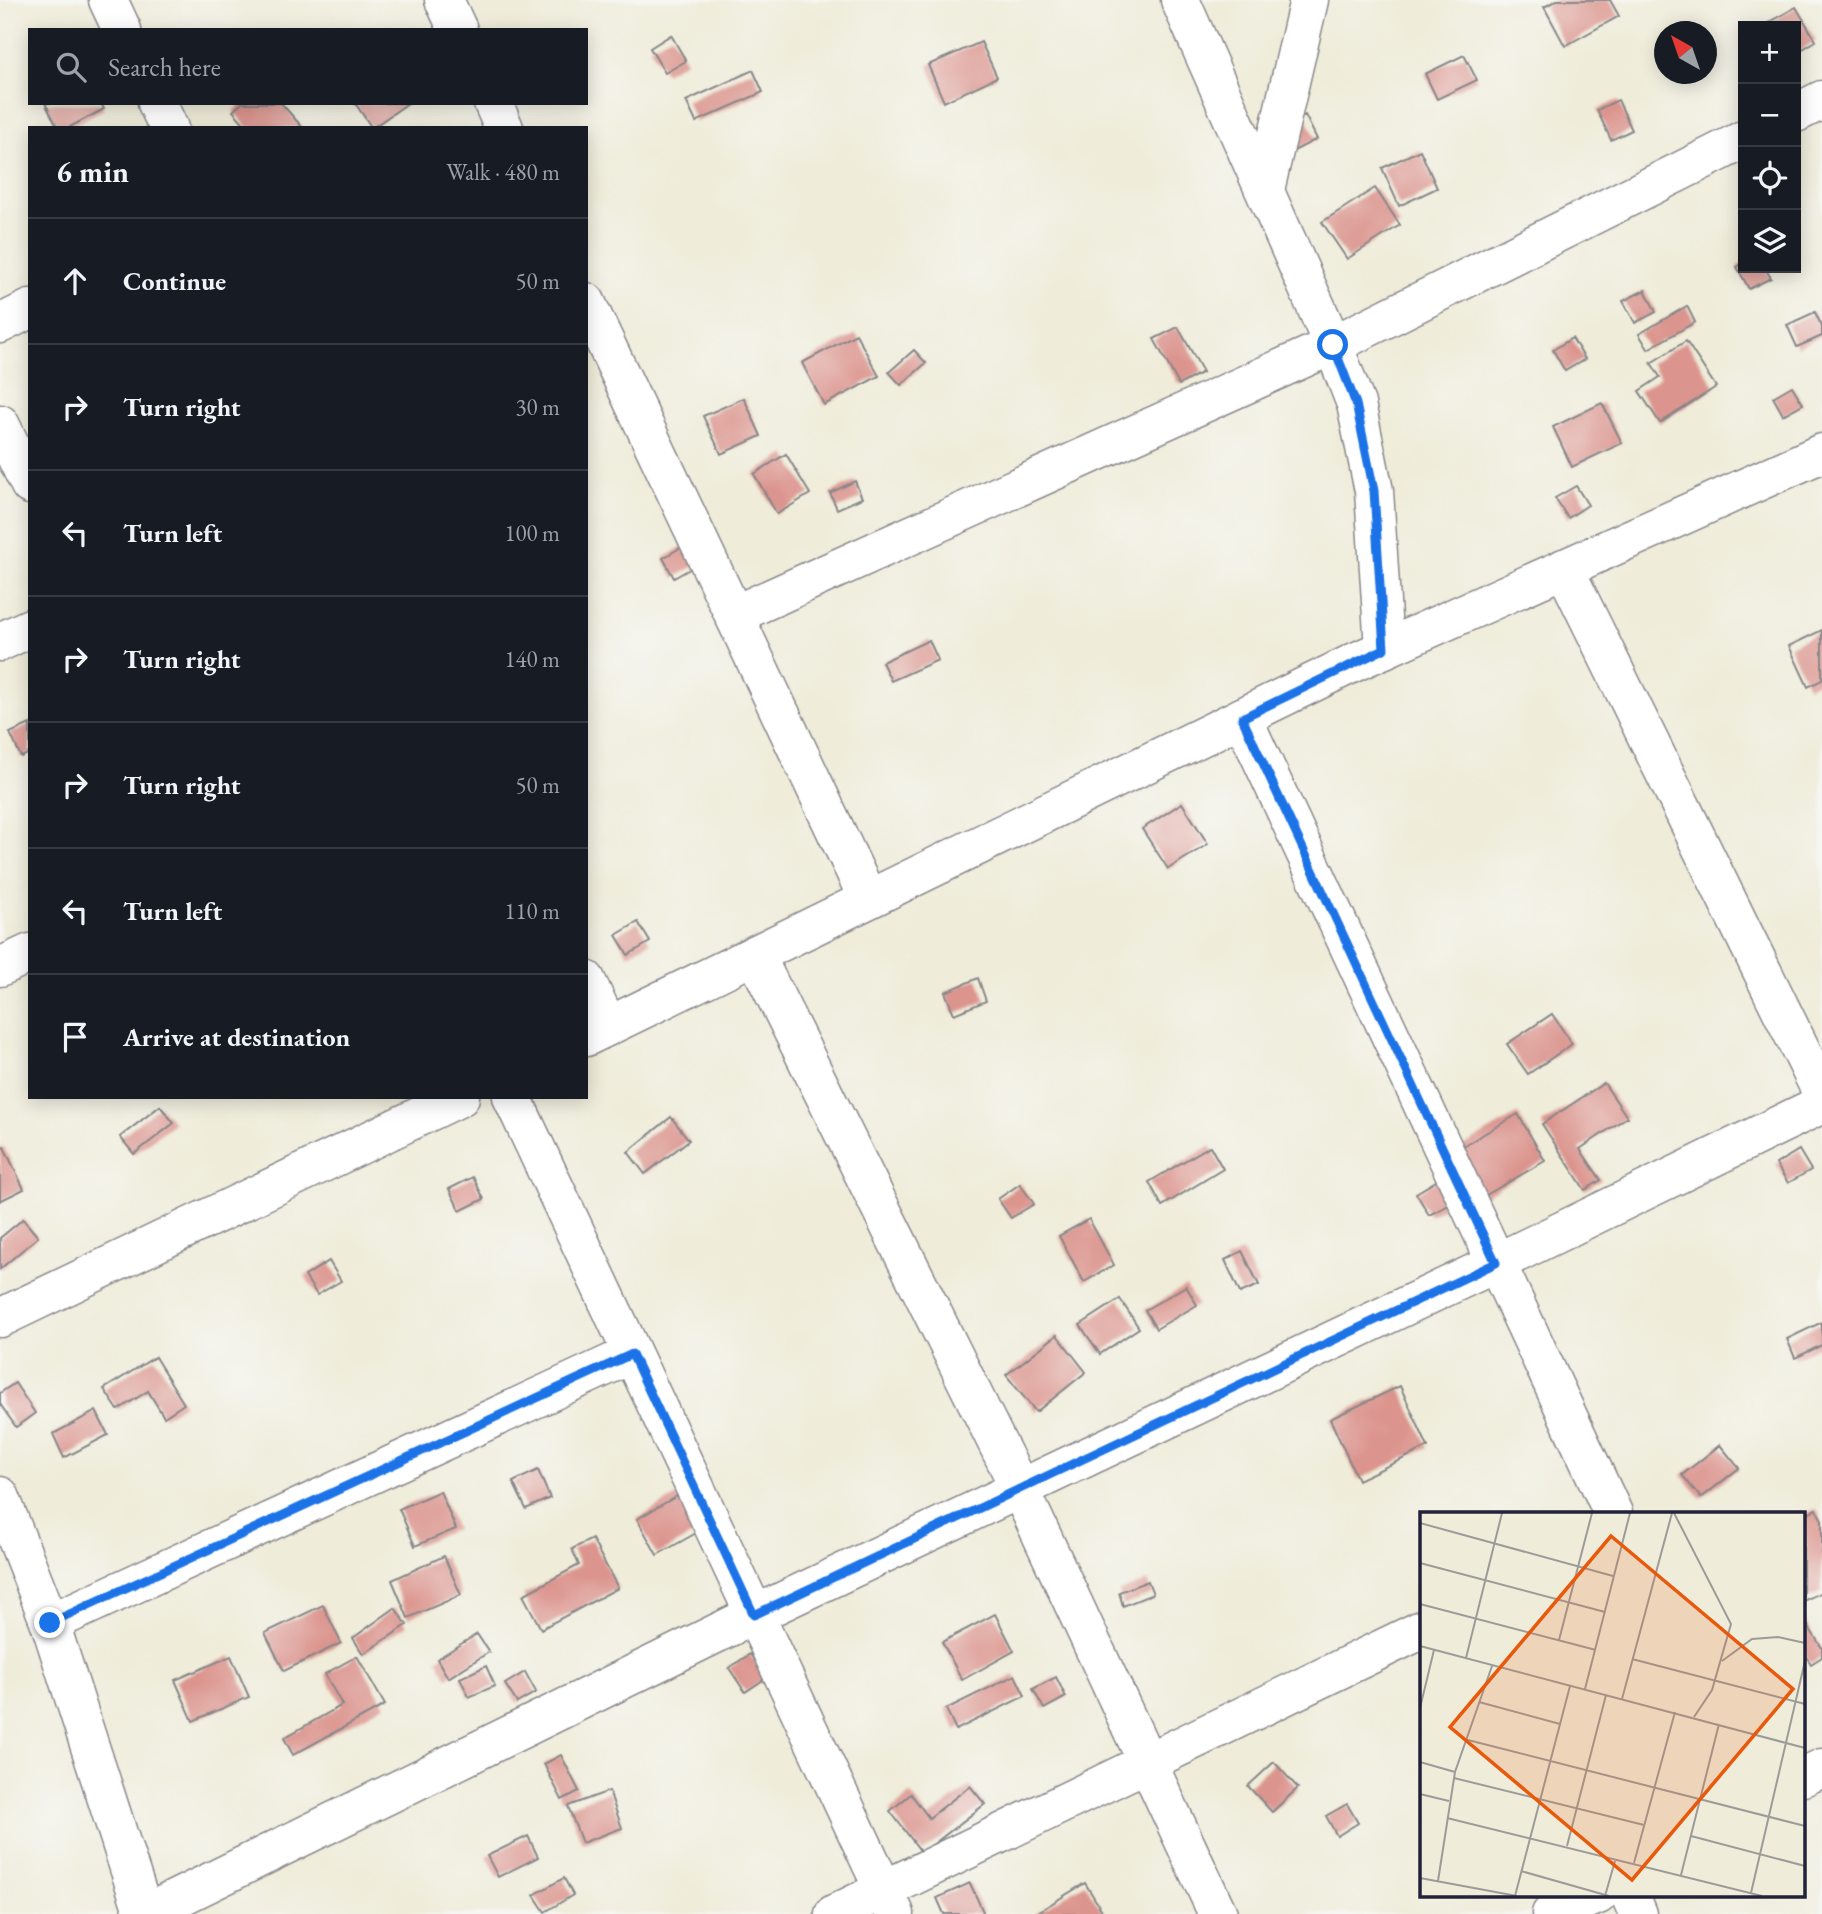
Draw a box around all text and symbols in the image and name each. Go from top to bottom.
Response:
north arrow [1654,21,1717,84]
map controls [1738,21,1801,273]
button: + [1738,21,1801,84]
search box [28,28,588,105]
icon: search [52,48,90,86]
text: Search here [108,50,221,84]
button: − [1738,84,1801,147]
button: locate [1738,147,1801,210]
text: 6 min [56,152,129,191]
text: Walk · 480 m [446,157,560,187]
button: layers [1738,210,1801,273]
icon: ahead [56,262,94,300]
text: Continue [123,264,226,298]
text: 50 m [515,266,560,296]
route start [1317,329,1348,360]
icon: right [56,388,94,426]
text: Turn right [123,390,241,424]
text: 30 m [515,392,560,422]
icon: left [56,514,94,552]
text: Turn left [123,516,222,550]
text: 100 m [504,518,560,548]
icon: right [56,640,94,678]
text: Turn right [123,642,241,676]
text: 140 m [504,644,560,674]
icon: right [56,766,94,804]
text: Turn right [123,768,241,802]
text: 50 m [515,770,560,800]
icon: left [56,892,94,930]
text: Turn left [123,894,222,928]
text: 110 m [504,896,560,926]
icon: arrive [56,1018,94,1056]
text: Arrive at destination [123,1020,350,1054]
inset map [1420,1512,1804,1896]
route end [34,1607,65,1638]

